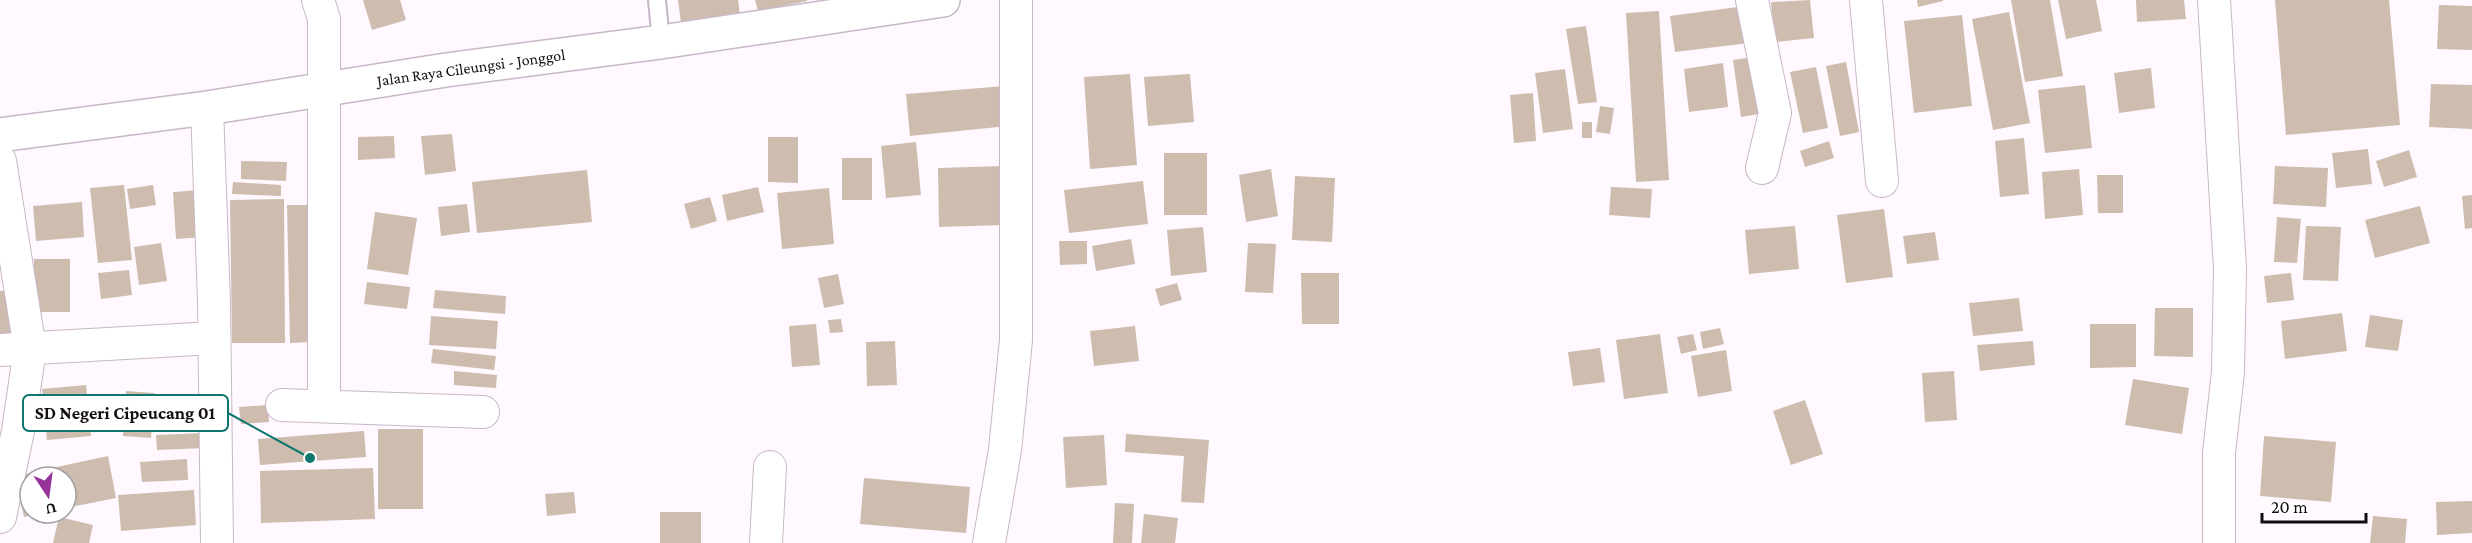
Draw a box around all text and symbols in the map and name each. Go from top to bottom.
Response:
street label: Jalan Raya Cileungsi - Jonggol [374,46,566,90]
callout: SD Negeri Cipeucang 01 [23,395,228,431]
text: SD Negeri Cipeucang 01 [35,403,216,423]
north arrow [18,465,78,525]
scale bar [2262,486,2366,524]
text: 20 m [2271,497,2308,517]
text: U [44,500,59,519]

